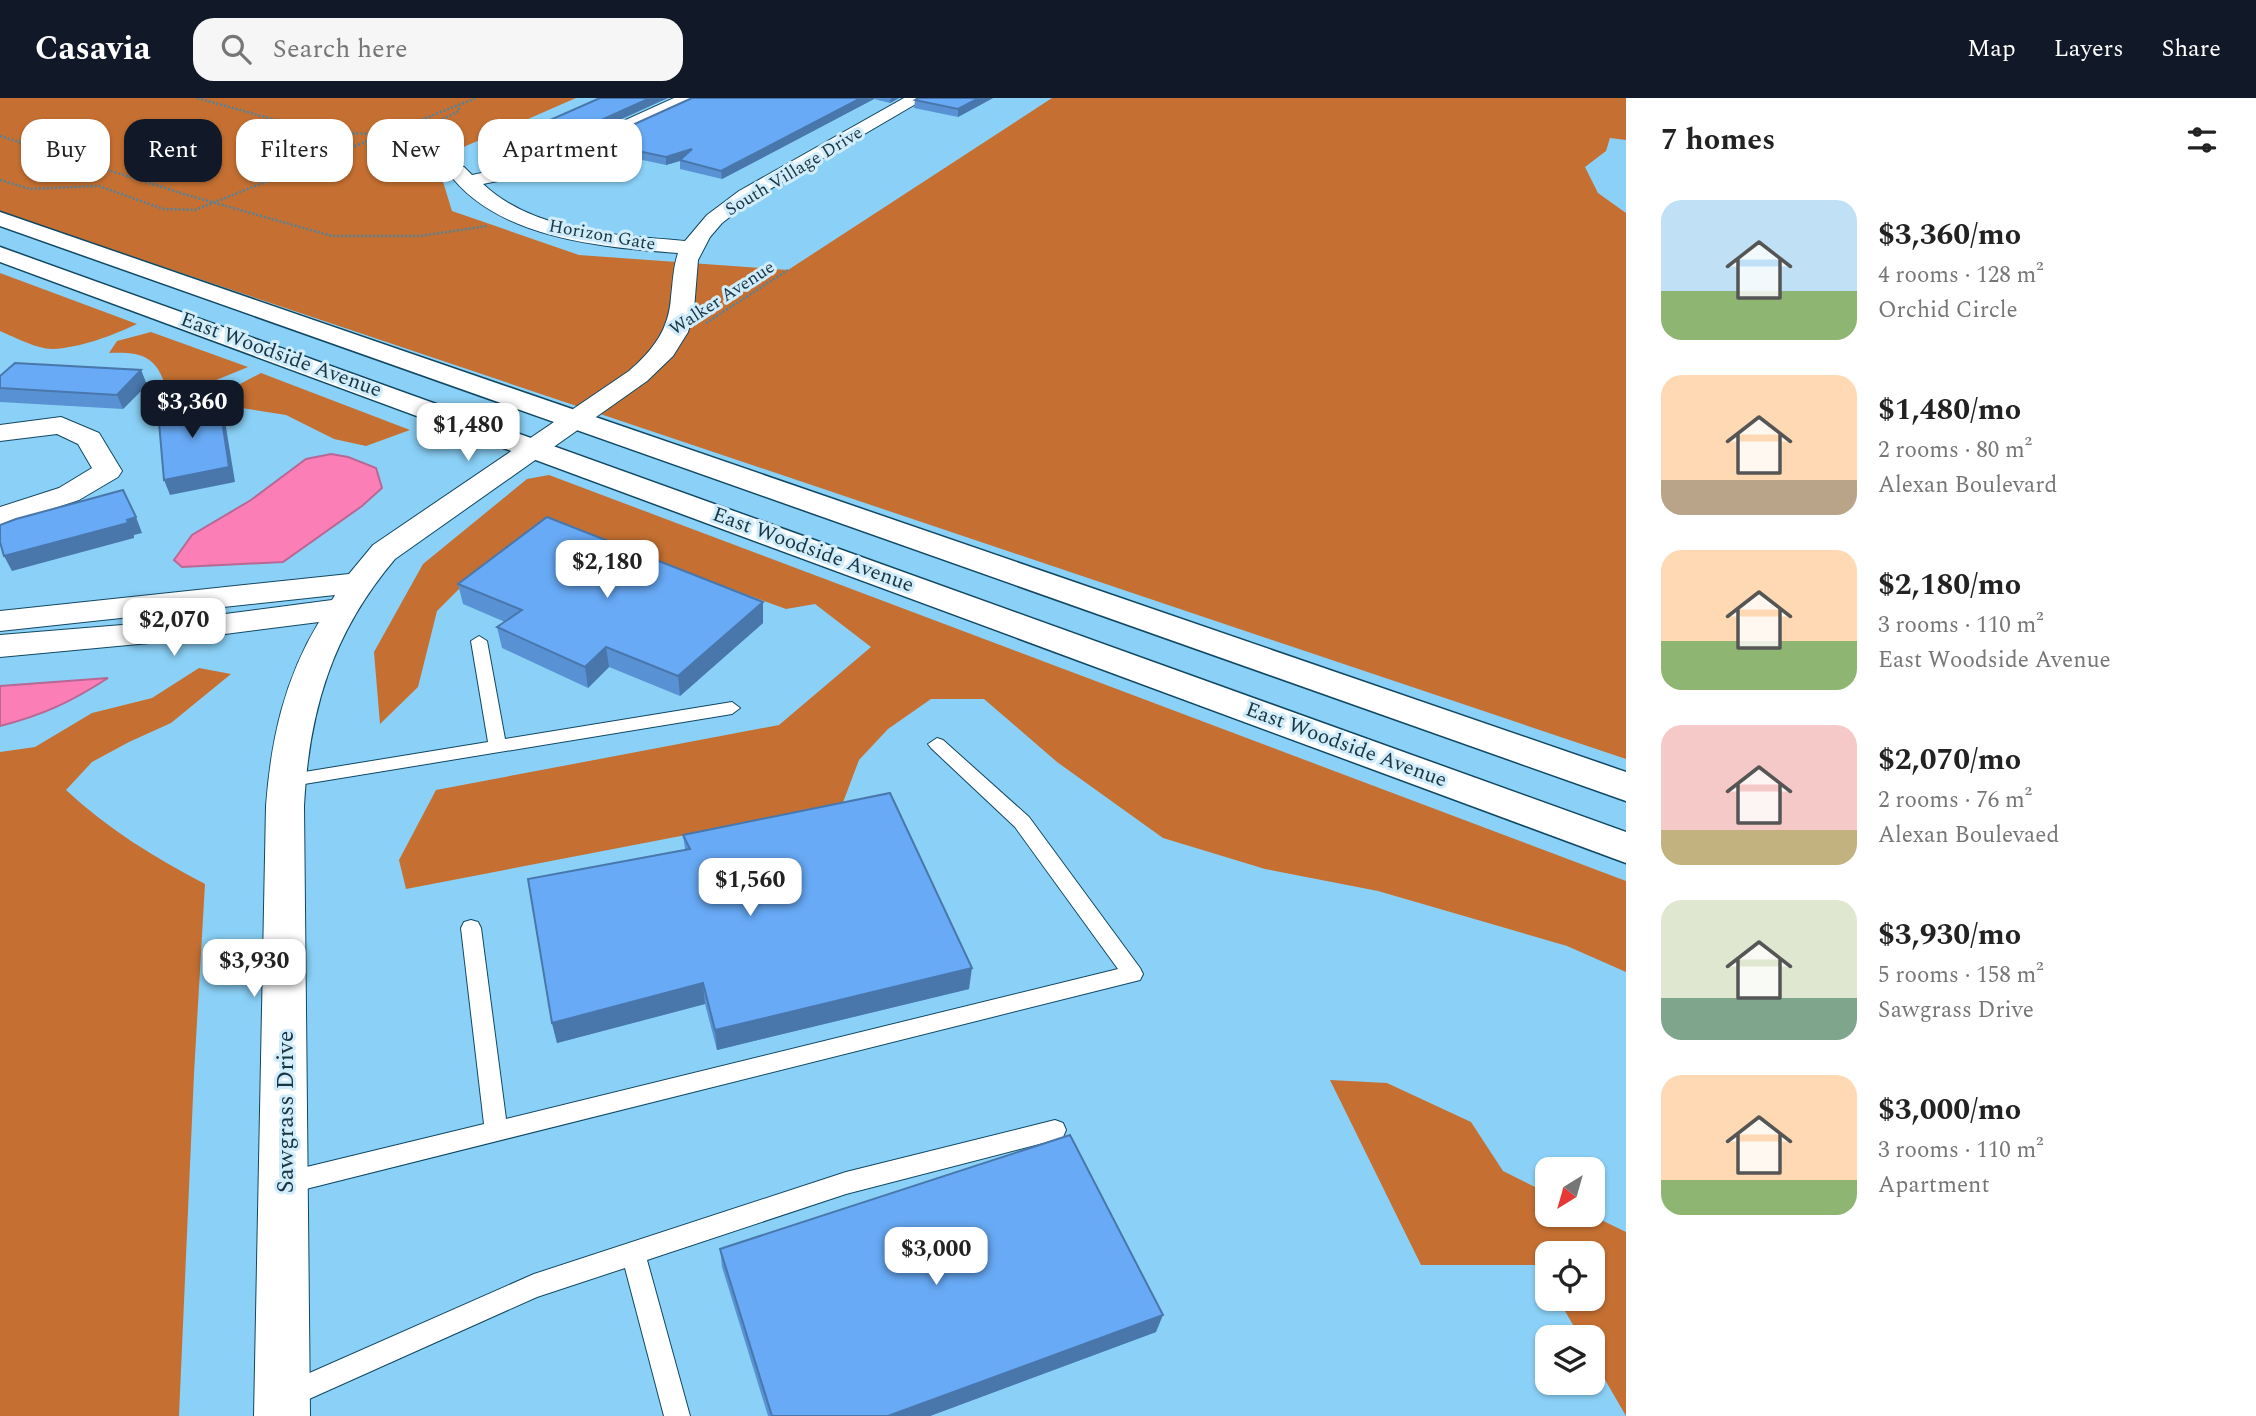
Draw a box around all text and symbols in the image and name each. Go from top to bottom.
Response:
search box [193,18,683,81]
text: Casavia [35,24,151,74]
text: Search here [273,29,408,69]
icon: search [217,30,255,68]
text: Map [1967,31,2016,67]
text: Layers [2054,31,2124,67]
text: Share [2162,31,2221,67]
text: 7 homes [1661,117,1775,163]
chip: Buy [21,119,110,182]
chip: Rent [124,119,222,182]
chip: Filters [236,119,353,182]
chip: New [367,119,464,182]
chip: Apartment [478,119,642,182]
street label: South Village Drive [720,119,868,223]
icon: filters [2183,121,2221,159]
street label: Horizon Gate [546,212,658,258]
text: $3,360/mo [1878,212,2021,258]
icon: home [1717,228,1801,312]
street label: Walker Avenue [664,254,780,342]
text: 4 rooms · 128 m² [1878,258,2044,293]
text: Orchid Circle [1878,293,2018,328]
street label: East Woodside Avenue [176,304,386,406]
pin: $3,360 [135,380,249,440]
text: $3,360 [157,385,227,420]
text: $1,480/mo [1878,387,2021,433]
icon: home [1717,403,1801,487]
pin: $1,480 [411,404,525,463]
text: $1,480 [433,408,503,443]
text: 2 rooms · 80 m² [1878,433,2032,468]
text: Alexan Boulevard [1878,468,2057,503]
street label: East Woodside Avenue [708,499,918,601]
pin: $2,180 [550,540,664,600]
text: $2,180 [572,545,642,580]
text: $2,180/mo [1878,562,2021,608]
icon: home [1717,578,1801,662]
pin: $2,070 [117,598,231,658]
text: $2,070 [139,603,209,638]
text: 3 rooms · 110 m² [1878,608,2044,643]
text: East Woodside Avenue [1878,643,2111,678]
street label: East Woodside Avenue [1241,694,1451,796]
text: $2,070/mo [1878,737,2021,783]
icon: home [1717,753,1801,837]
text: 2 rooms · 76 m² [1878,783,2032,818]
text: Alexan Boulevaed [1878,818,2059,853]
pin: $1,560 [693,858,807,918]
text: $1,560 [715,863,785,898]
text: $3,930/mo [1878,912,2021,958]
icon: home [1717,928,1801,1012]
pin: $3,930 [197,940,311,999]
text: $3,930 [219,944,289,979]
text: 5 rooms · 158 m² [1878,958,2044,993]
text: Sawgrass Drive [1878,993,2034,1028]
street label: Sawgrass Drive [268,1031,304,1193]
text: $3,000/mo [1878,1087,2021,1133]
icon: home [1717,1103,1801,1187]
text: 3 rooms · 110 m² [1878,1133,2044,1168]
north arrow [1535,1157,1605,1227]
map controls [1535,1157,1605,1395]
text: Apartment [1878,1168,1990,1203]
pin: $3,000 [879,1228,993,1287]
text: $3,000 [901,1232,971,1267]
button: locate [1535,1241,1605,1311]
button: layers [1535,1325,1605,1395]

